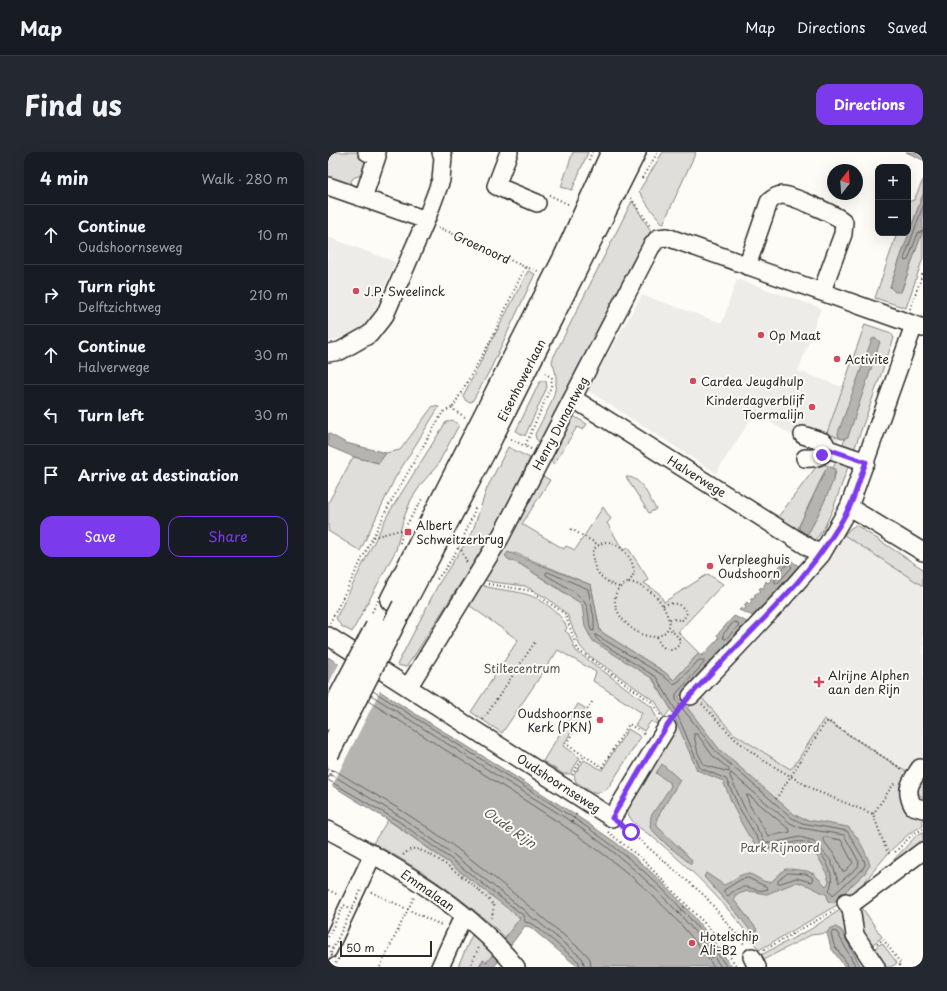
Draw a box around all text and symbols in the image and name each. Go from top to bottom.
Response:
text: Map [20,14,62,42]
text: Map [745,17,775,38]
text: Directions [797,17,865,38]
text: Saved [887,17,927,38]
text: Find us [24,83,122,126]
button: Directions [816,84,923,125]
north arrow [827,164,863,200]
map controls [875,164,911,236]
button: + [875,164,911,200]
text: 4 min [40,165,88,191]
text: Walk · 280 m [201,169,288,188]
button: − [875,200,911,236]
text: Continue [78,214,146,237]
icon: ahead [40,224,62,246]
text: 10 m [258,225,288,244]
street label: Groenoord [451,226,513,268]
text: Oudshoornseweg [78,237,183,256]
text: Turn right [78,274,155,297]
place label: J.P. Sweelinck [364,282,445,300]
icon: right [40,284,62,306]
text: 210 m [249,285,288,304]
marker: J.P. Sweelinck [351,286,361,296]
text: Delftzichtweg [78,297,162,316]
place label: Op Maat [769,326,821,344]
marker: Op Maat [756,330,766,340]
text: Continue [78,334,146,357]
street label: Eisenhowerlaan [492,336,550,424]
icon: ahead [40,344,62,366]
text: 30 m [254,345,288,364]
place label: Activite [845,350,889,368]
marker: Activite [832,354,842,364]
text: Halverwege [78,357,150,376]
place label: Cardea Jeugdhulp [701,372,804,390]
street label: Henry Dunantweg [528,373,592,473]
marker: Cardea Jeugdhulp [688,376,698,386]
place label: Kinderdagverblijf Toermalijn [706,391,805,423]
marker: Kinderdagverblijf Toermalijn [807,402,817,412]
text: Turn left [78,403,144,426]
icon: left [40,404,62,426]
text: 30 m [254,405,288,424]
route end [813,446,831,464]
street label: Halverwege [664,451,730,501]
text: Arrive at destination [78,463,239,486]
icon: arrive [40,464,62,486]
button: Save [40,516,160,557]
button: Share [168,516,288,557]
place label: Albert Schweitzerbrug [416,516,504,548]
marker: Albert Schweitzerbrug [403,527,413,537]
place label: Verpleeghuis Oudshoorn [718,550,790,582]
marker: Verpleeghuis Oudshoorn [705,561,715,571]
park label: Stiltecentrum [484,659,561,677]
place label: Alrijne Alphen aan den Rijn [828,666,910,698]
marker: Alrijne Alphen aan den Rijn [813,676,825,688]
place label: Oudshoornse Kerk (PKN) [518,704,592,736]
marker: Oudshoornse Kerk (PKN) [595,715,605,725]
street label: Oudshoornseweg [513,749,605,817]
water label: Oude Rijn [480,802,541,853]
route start [622,823,640,841]
park label: Park Rijnoord [740,838,820,856]
street label: Emmalaan [397,865,459,915]
place label: Hotelschip Ali-B2 [700,927,759,959]
marker: Hotelschip Ali-B2 [687,938,697,948]
scale bar [340,939,432,958]
text: 50 m [346,939,375,956]

